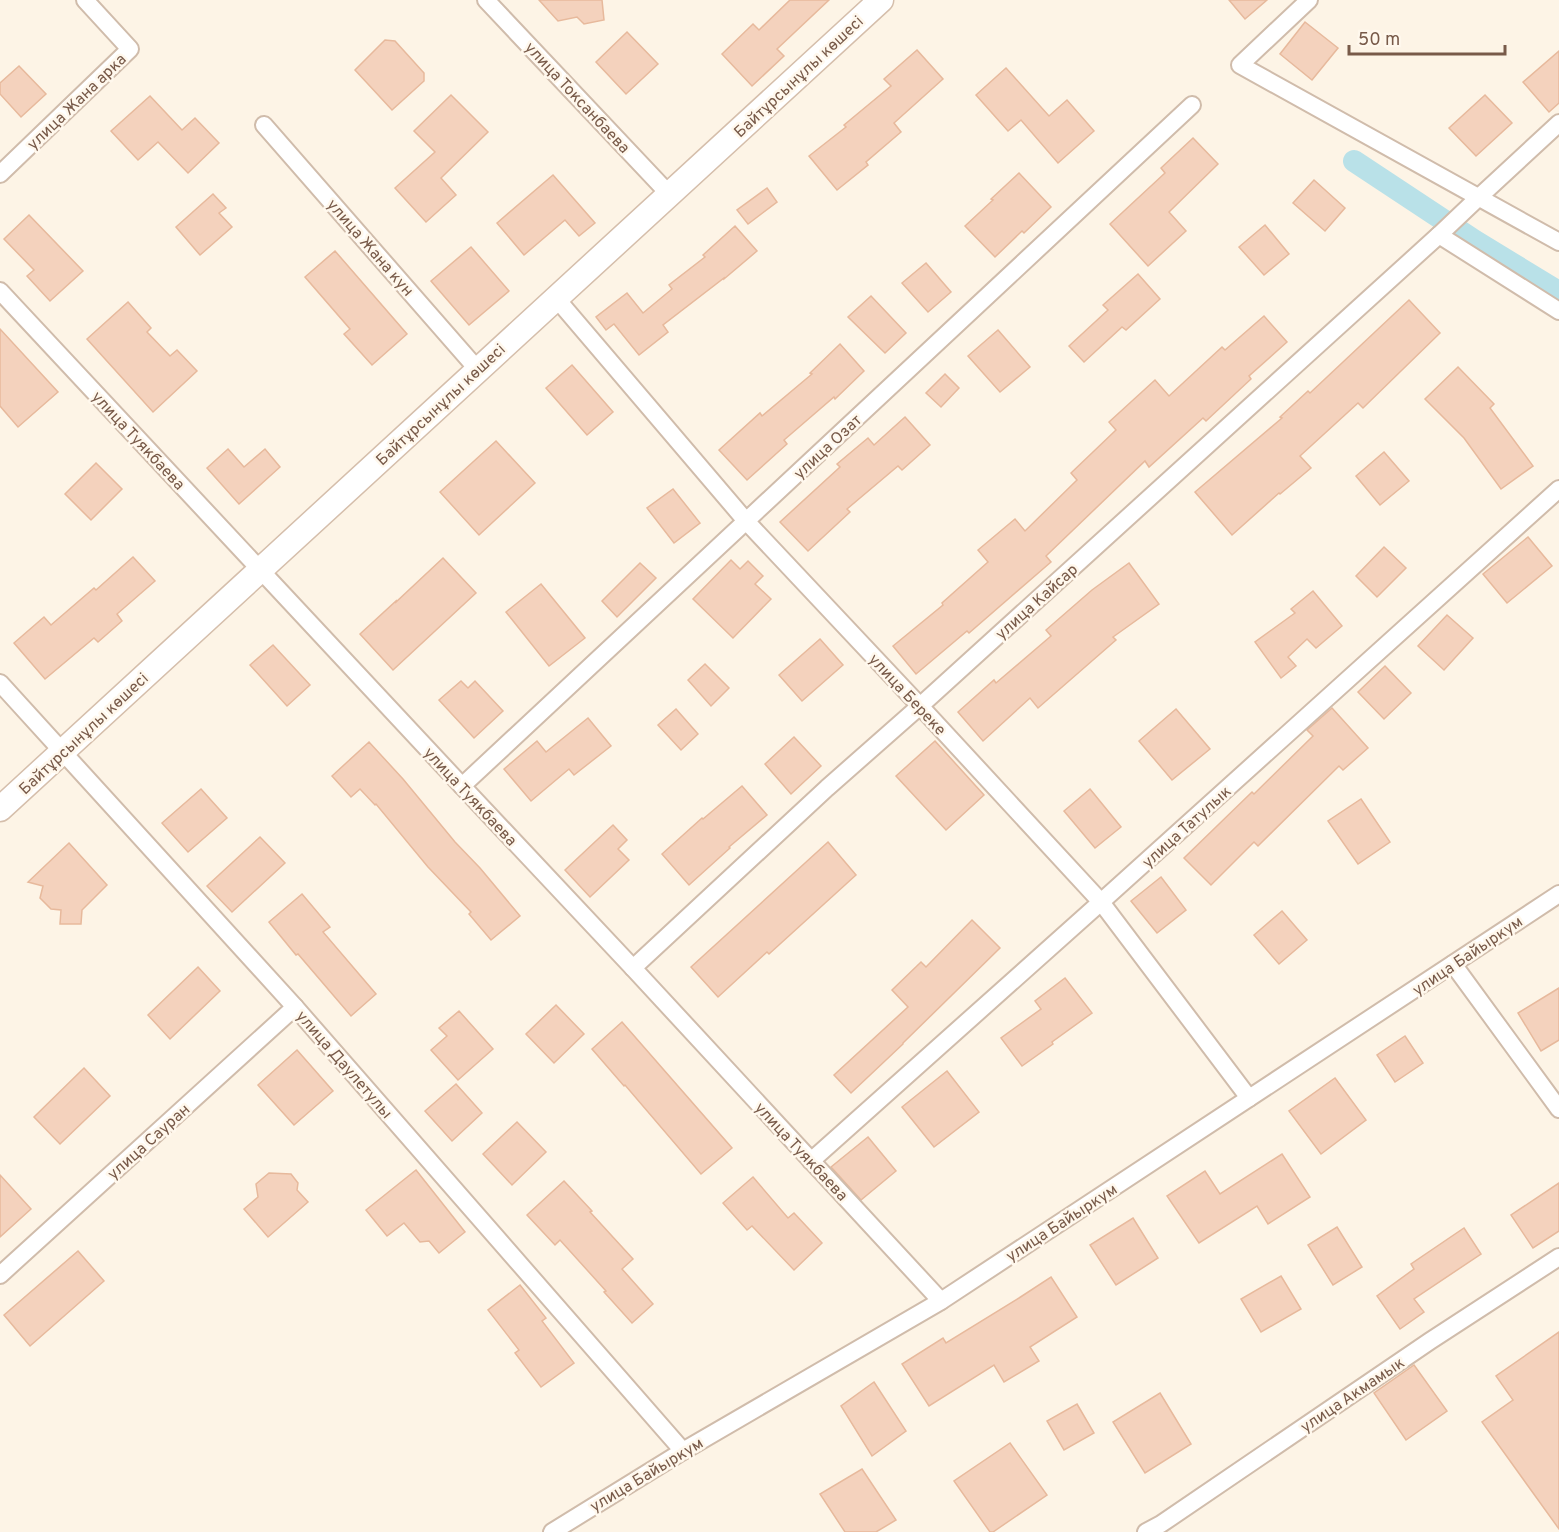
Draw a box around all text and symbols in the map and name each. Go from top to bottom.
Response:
street label: Байтұрсынұлы көшесі [731,12,868,143]
scale bar [1349,18,1505,56]
text: 50 m [1358,29,1400,52]
street label: улица Токсанбаева [520,38,633,158]
street label: улица Жана арка [24,50,131,155]
street label: улица Жана кун [322,196,417,301]
street label: Байтұрсынұлы көшесі [373,340,510,471]
street label: улица Туякбаева [87,388,188,495]
street label: улица Озат [790,411,867,484]
street label: улица Кайсар [992,560,1083,645]
street label: улица Береке [864,650,950,740]
street label: Байтұрсынұлы көшесі [16,669,153,800]
street label: улица Туякбаева [419,744,520,851]
street label: улица Татулык [1139,782,1236,873]
street label: улица Байыркум [1409,912,1527,1001]
street label: улица Даулетулы [291,1007,396,1124]
street label: улица Туякбаева [750,1099,851,1206]
street label: улица Сауран [104,1100,195,1185]
street label: улица Байыркум [1003,1180,1122,1267]
street label: улица Акмамык [1297,1353,1409,1438]
street label: улица Байыркум [587,1434,707,1517]

